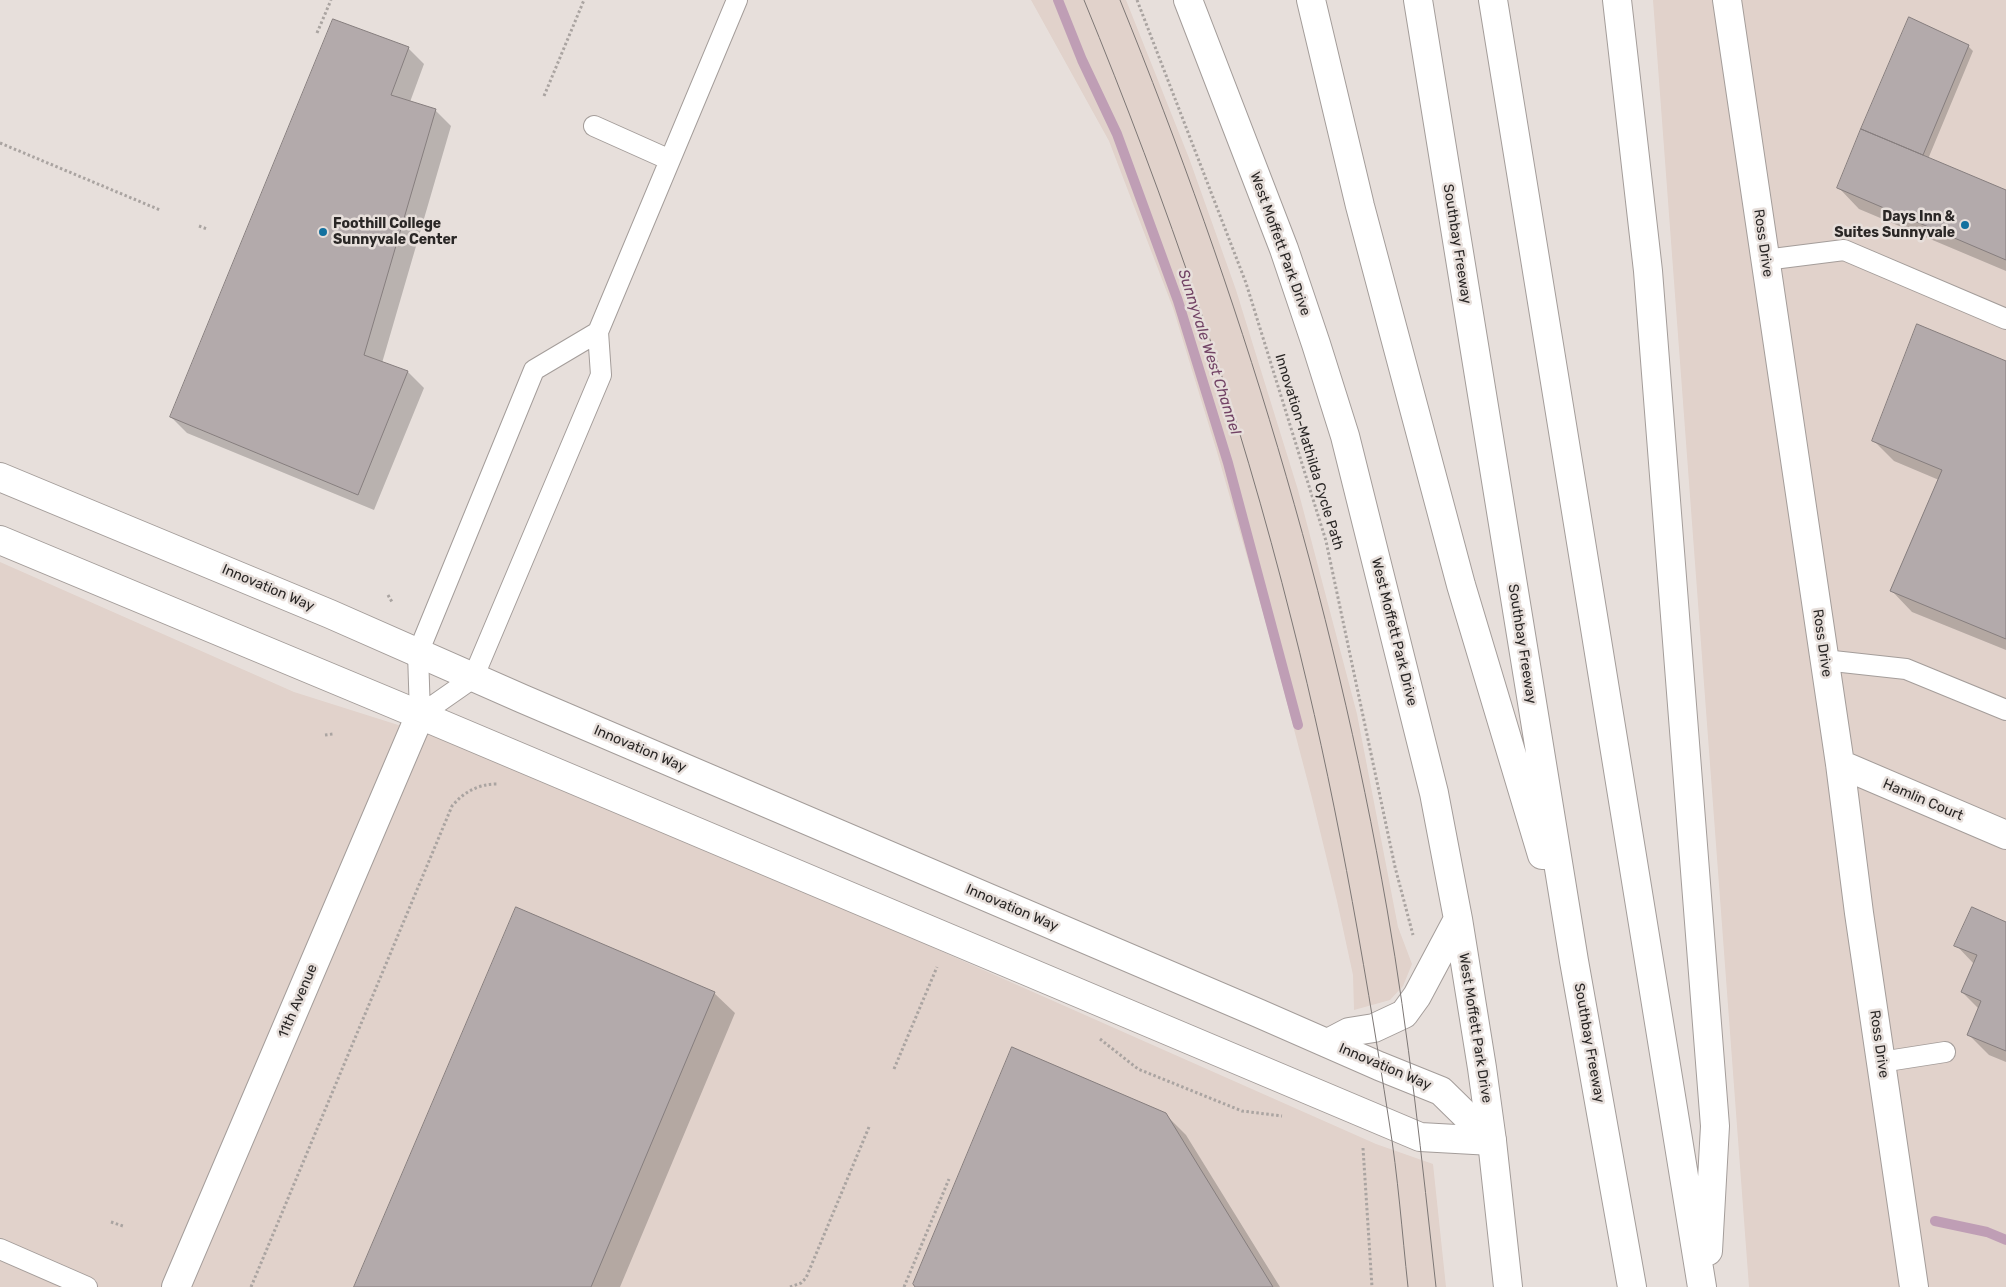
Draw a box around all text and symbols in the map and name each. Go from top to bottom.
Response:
street label: West Moffett Park Drive [1246,170,1314,318]
street label: Southbay Freeway [1439,183,1475,305]
street label: Ross Drive [1750,208,1776,278]
place label: Days Inn & Suites Sunnyvale [1834,209,1955,242]
place label: Foothill College Sunnyvale Center [333,216,457,248]
marker: Days Inn & Suites Sunnyvale [1959,219,1971,231]
marker: Foothill College Sunnyvale Center [317,226,329,238]
water label: Sunnyvale West Channel [1174,267,1244,437]
street label: Innovation-Mathilda Cycle Path [1271,352,1347,552]
street label: West Moffett Park Drive [1367,556,1421,708]
street label: Innovation Way [219,561,317,615]
street label: Southbay Freeway [1504,583,1540,705]
street label: Ross Drive [1809,608,1835,678]
street label: Innovation Way [591,722,689,776]
street label: Hamlin Court [1880,776,1966,824]
street label: Innovation Way [963,881,1061,935]
street label: West Moffett Park Drive [1455,952,1495,1104]
street label: 11th Avenue [275,962,321,1040]
street label: Southbay Freeway [1570,982,1608,1104]
street label: Ross Drive [1866,1009,1892,1079]
street label: Innovation Way [1336,1040,1434,1094]

